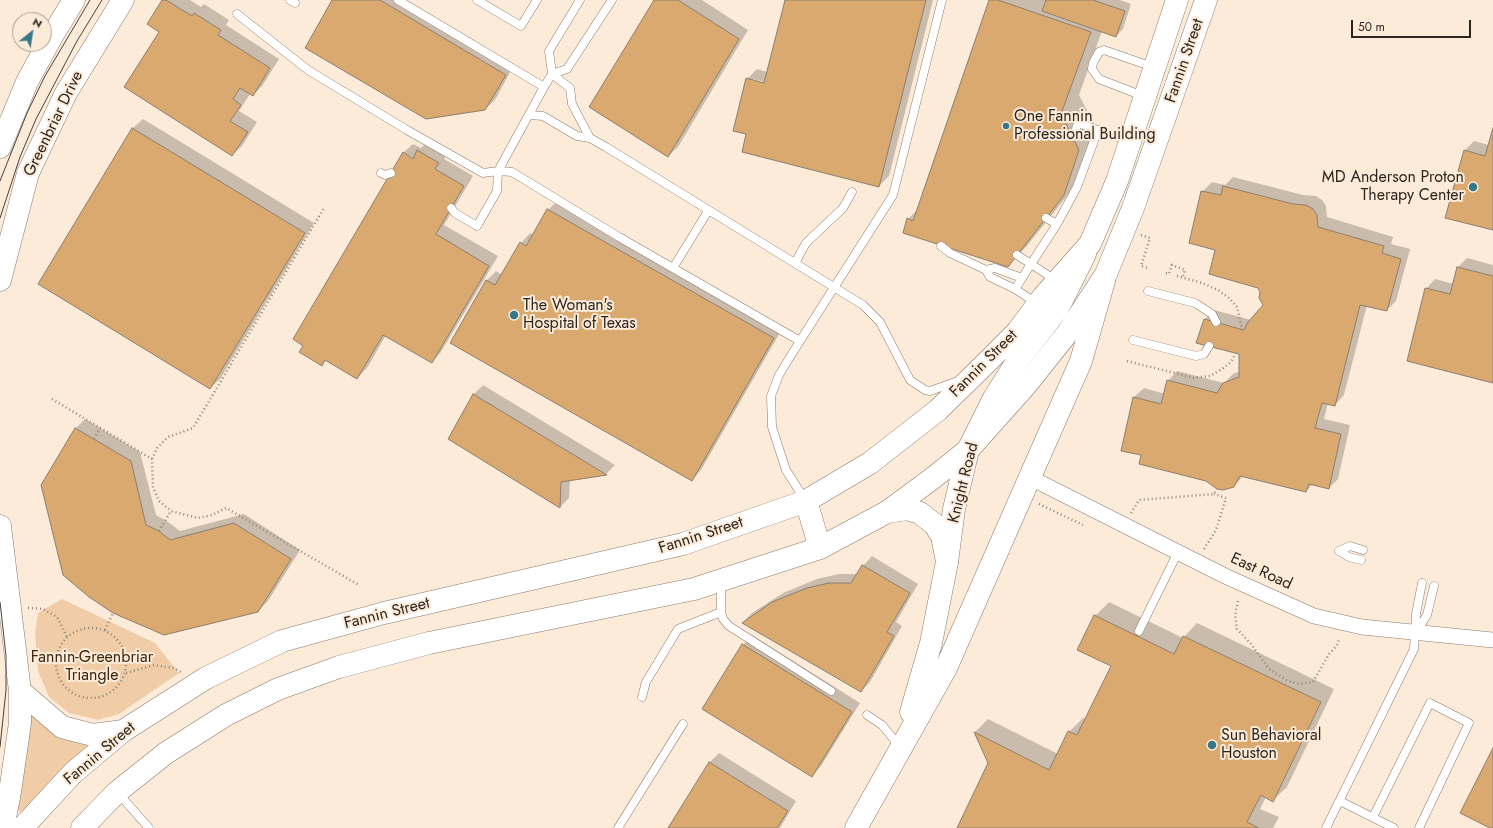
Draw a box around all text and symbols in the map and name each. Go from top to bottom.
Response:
north arrow [12,12,52,52]
scale bar [1353,12,1473,38]
text: N [30,13,45,32]
street label: Fannin Street [1162,16,1208,106]
text: 50 m [1358,18,1385,36]
street label: Greenbriar Drive [20,68,88,180]
place label: One Fannin Professional Building [1014,107,1156,145]
marker: One Fannin Professional Building [1001,121,1011,131]
place label: MD Anderson Proton Therapy Center [1322,168,1464,206]
marker: MD Anderson Proton Therapy Center [1467,181,1479,193]
place label: The Woman's Hospital of Texas [523,296,636,334]
marker: The Woman's Hospital of Texas [508,309,520,321]
street label: Fannin Street [946,326,1022,402]
street label: Knight Road [945,441,983,525]
street label: Fannin Street [656,513,746,559]
street label: East Road [1227,549,1295,595]
street label: Fannin Street [342,594,432,634]
park label: Fannin-Greenbriar Triangle [31,648,153,686]
street label: Fannin Street [60,719,140,789]
place label: Sun Behavioral Houston [1221,726,1321,764]
marker: Sun Behavioral Houston [1206,739,1218,751]

